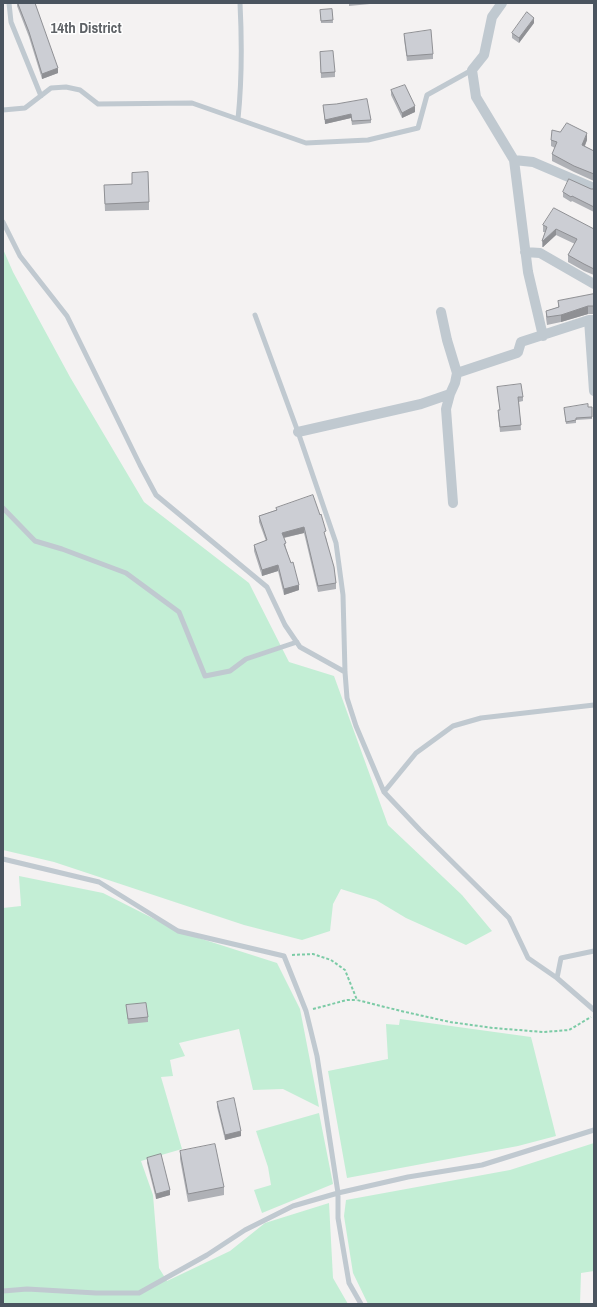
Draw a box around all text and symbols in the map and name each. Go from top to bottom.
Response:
district label: 14th District [50,20,122,38]

